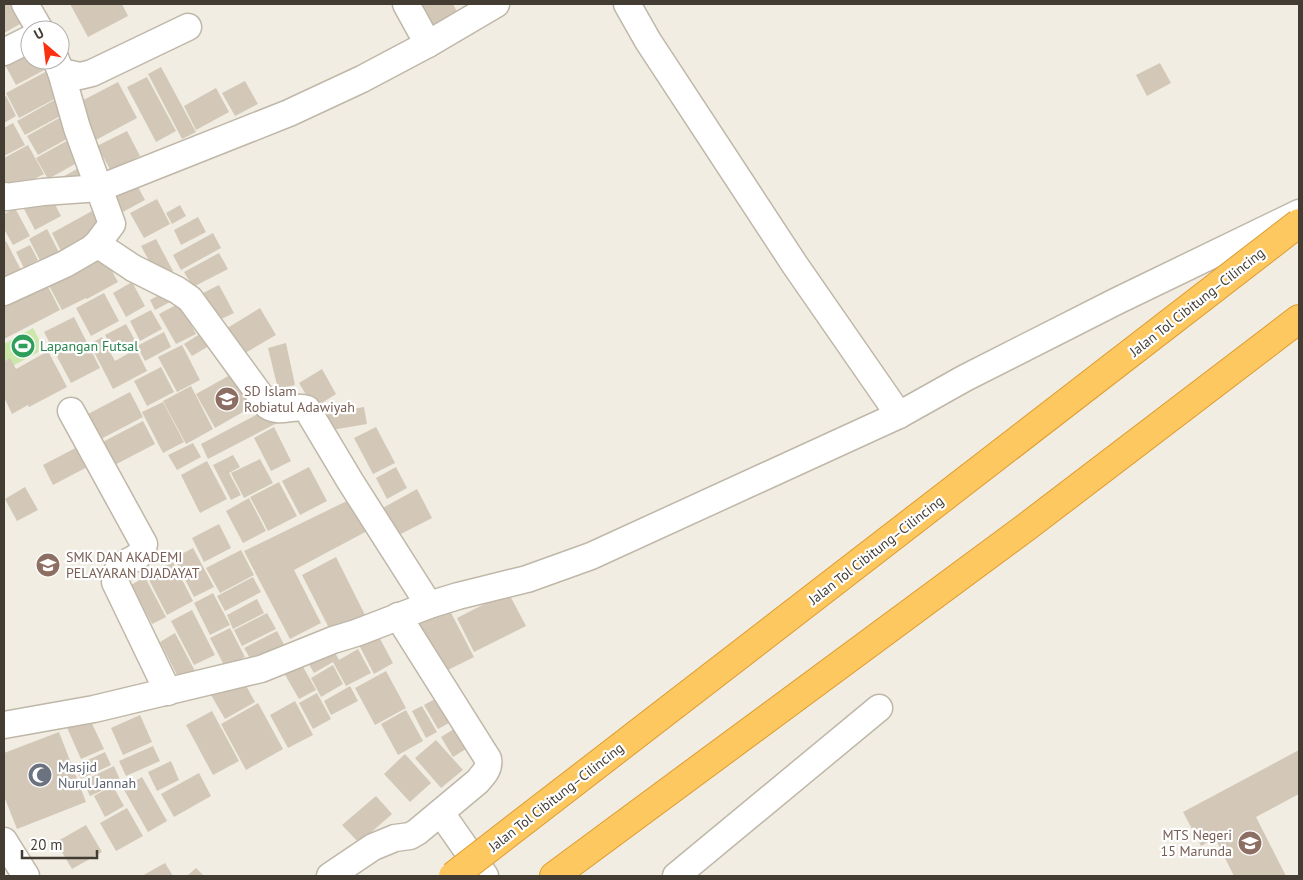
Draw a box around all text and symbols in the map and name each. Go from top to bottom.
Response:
north arrow [20,20,70,70]
text: U [31,24,47,44]
street label: Jalan Tol Cibitung–Cilincing [1125,244,1268,361]
sports icon: Lapangan Futsal [10,333,36,359]
place label: Lapangan Futsal [40,337,138,355]
place label: SD Islam Robiatul Adawiyah [244,382,355,416]
school or university icon: SD Islam Robiatul Adawiyah [214,386,240,412]
street label: Jalan Tol Cibitung–Cilincing [804,492,947,609]
place label: SMK DAN AKADEMI PELAYARAN DJADAYAT [66,548,200,582]
school or university icon: SMK DAN AKADEMI PELAYARAN DJADAYAT [35,552,61,578]
street label: Jalan Tol Cibitung–Cilincing [484,739,627,856]
place label: Masjid Nurul Jannah [58,758,136,792]
mosque icon: Masjid Nurul Jannah [27,762,53,788]
place label: MTS Negeri 15 Marunda [1161,826,1232,860]
scale bar [22,828,98,860]
school or university icon: MTS Negeri 15 Marunda [1237,830,1263,856]
text: 20 m [30,835,63,854]

